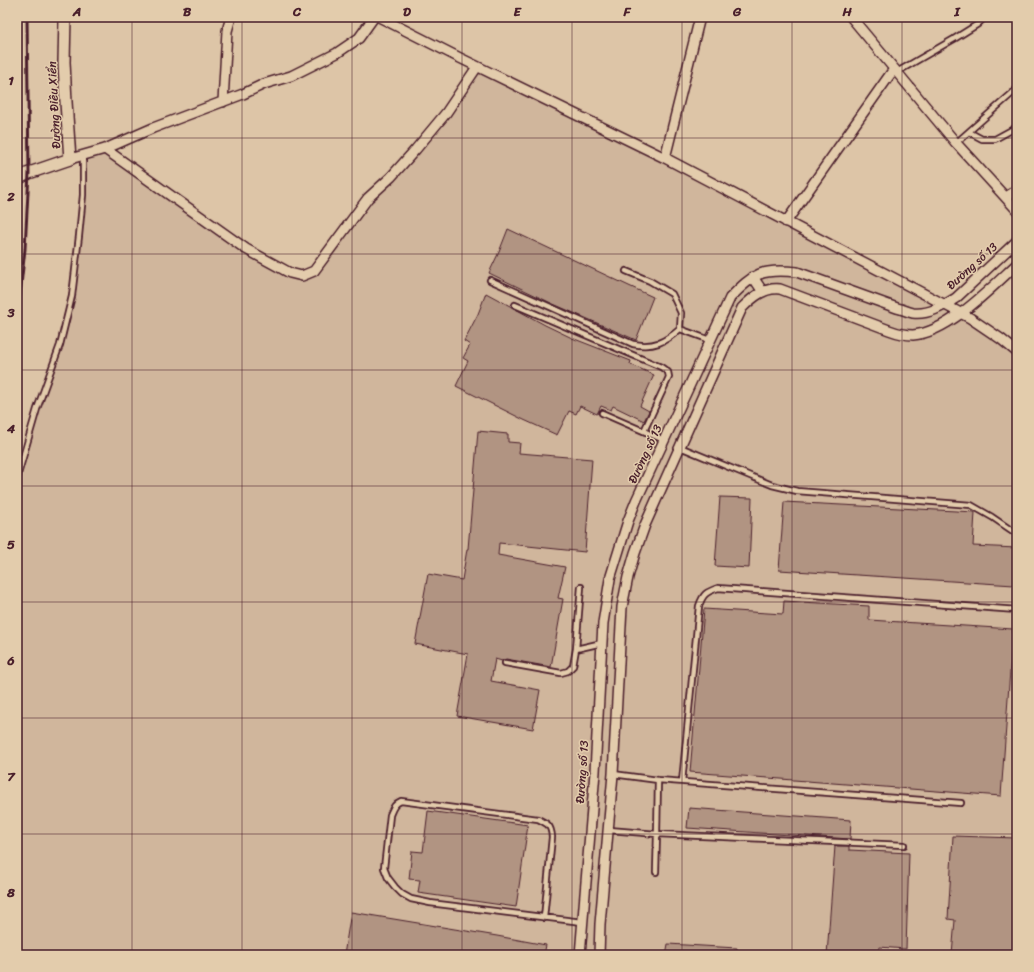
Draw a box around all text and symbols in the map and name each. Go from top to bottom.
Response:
text: A [72,0,81,23]
text: B [183,0,192,23]
text: C [292,0,302,23]
text: D [403,0,411,23]
text: E [513,0,522,23]
text: F [622,0,631,23]
text: G [732,0,742,23]
text: H [841,0,852,23]
text: I [953,0,961,23]
street label: Đường Điều Xiển [41,60,67,149]
text: 1 [8,69,14,92]
text: 2 [6,185,15,208]
street label: Đường số 13 [941,236,1003,295]
text: 3 [6,301,15,324]
text: 4 [6,417,16,440]
street label: Đường số 13 [622,420,669,487]
text: 5 [7,533,15,556]
text: 6 [6,649,15,672]
street label: Đường số 13 [569,739,595,804]
text: 7 [7,765,16,788]
text: 8 [6,881,15,904]

